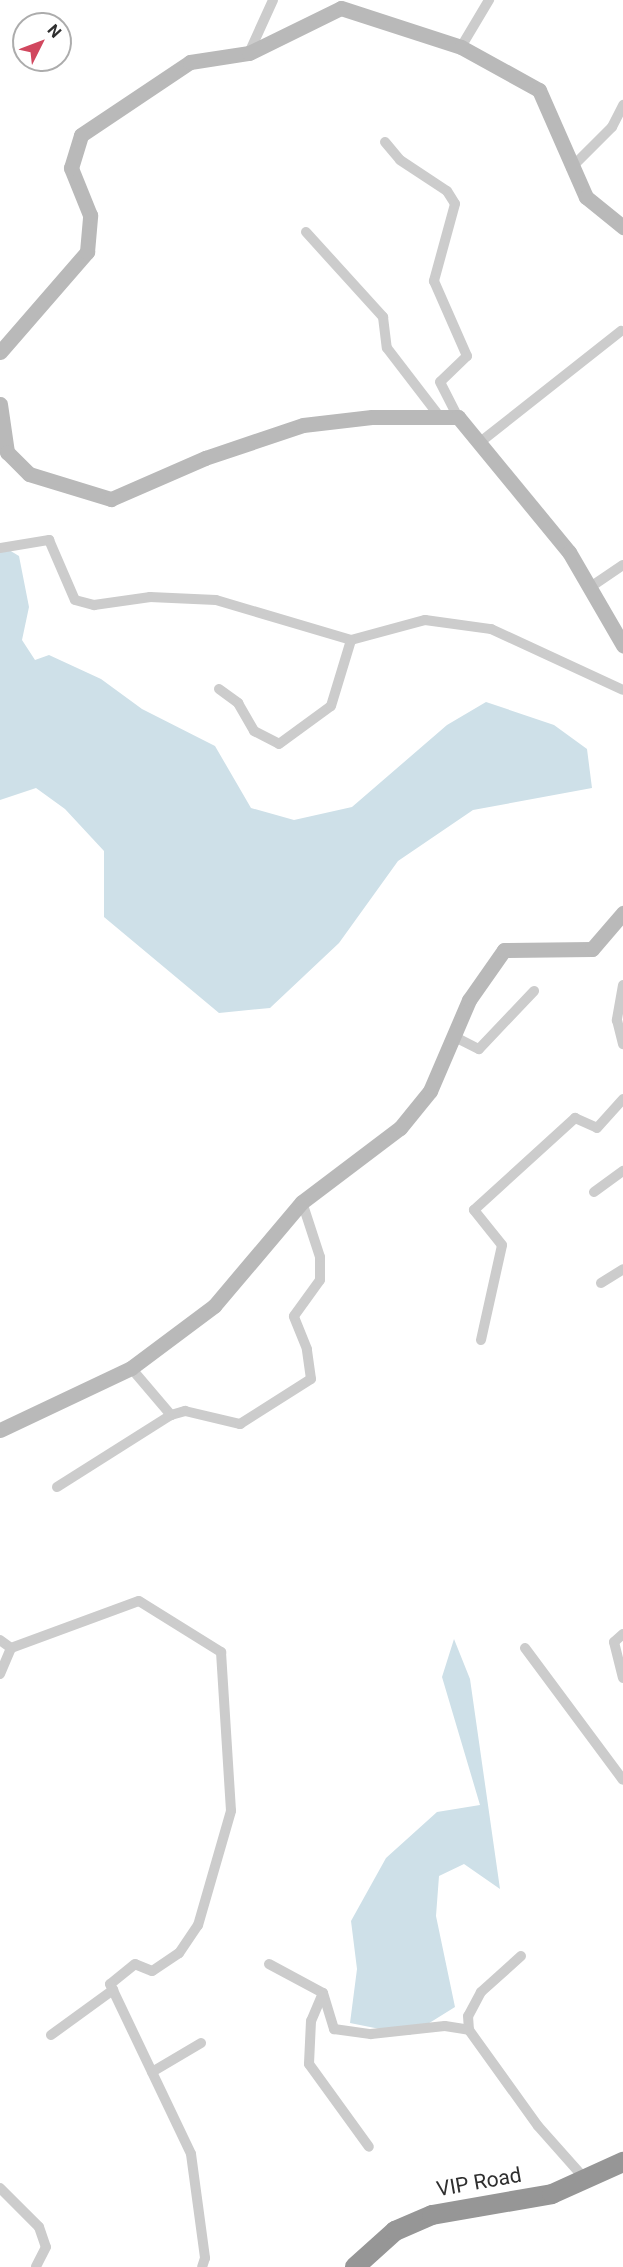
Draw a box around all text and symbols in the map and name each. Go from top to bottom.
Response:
north arrow [12,12,72,72]
text: N [43,20,65,42]
street label: VIP Road [435,2162,523,2202]

